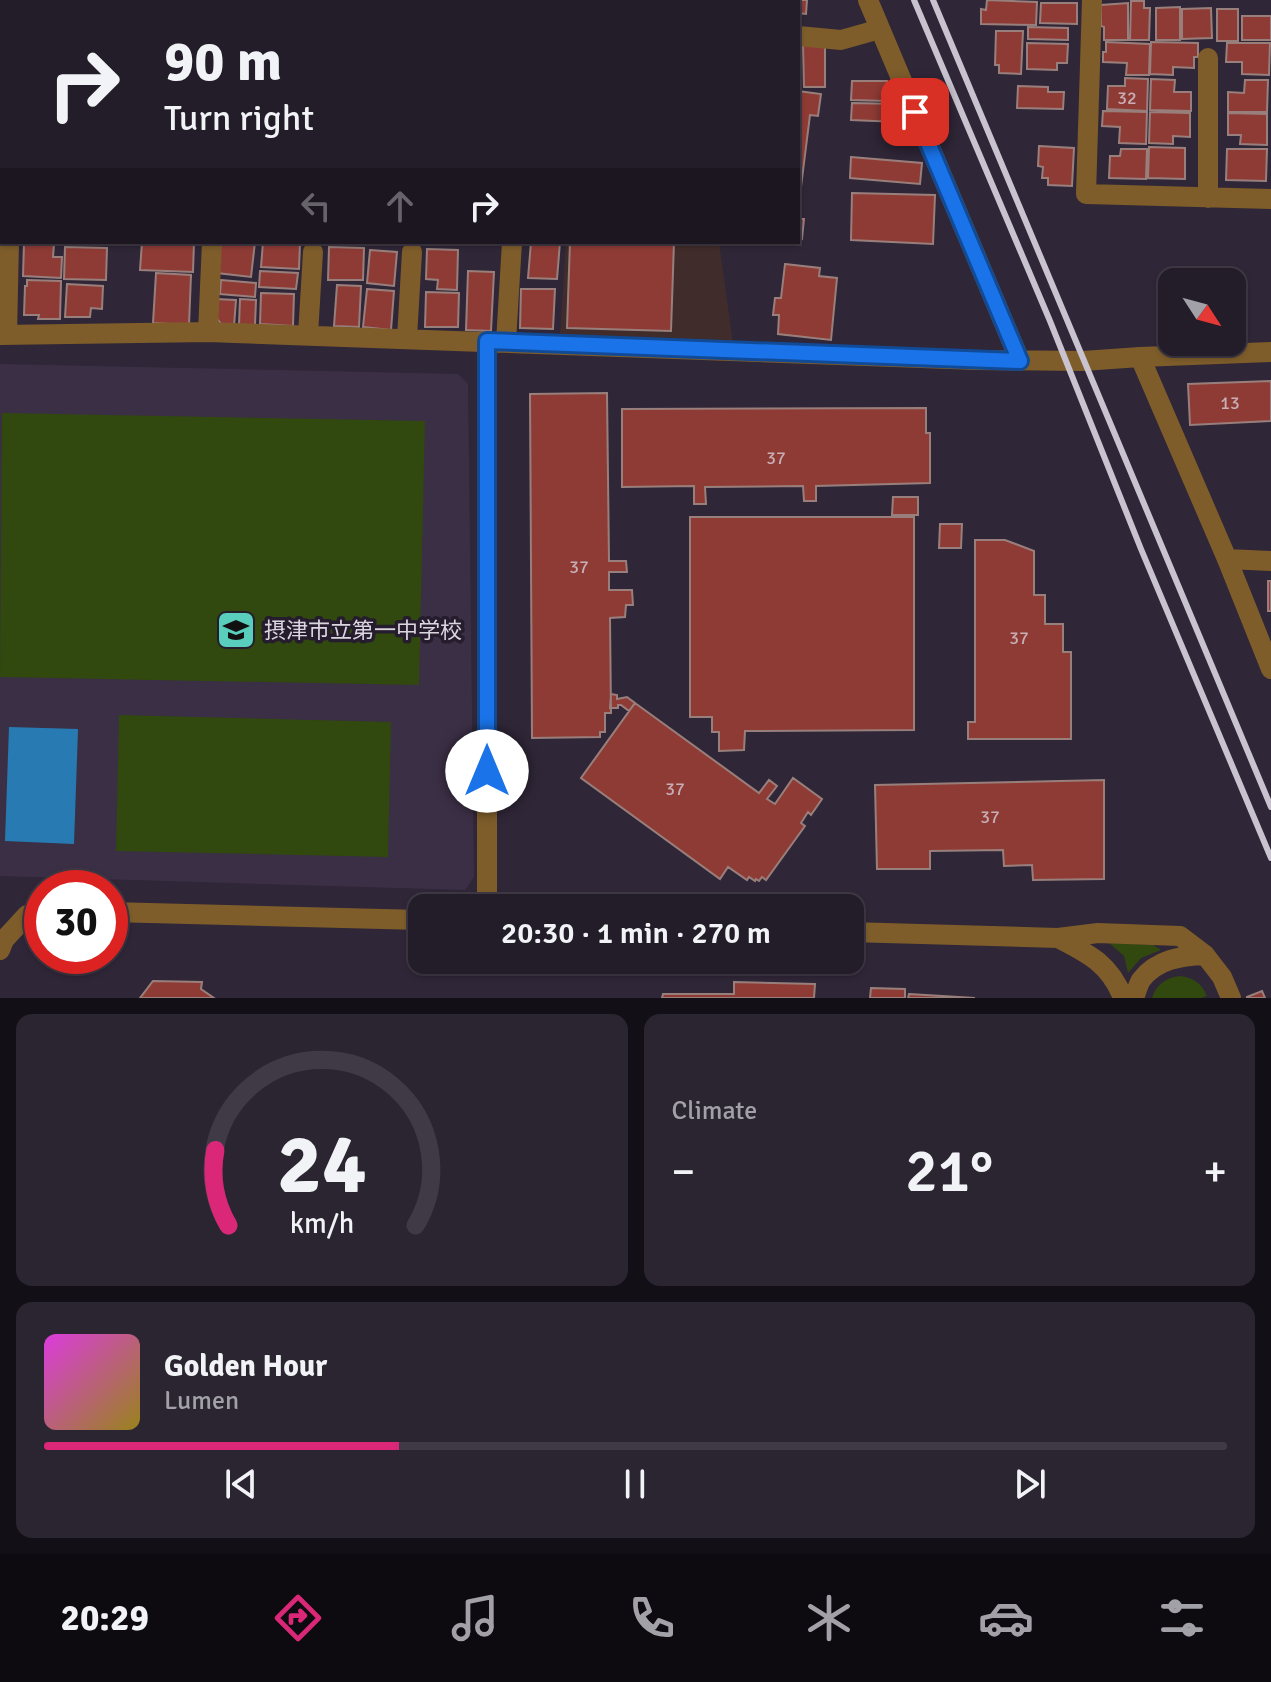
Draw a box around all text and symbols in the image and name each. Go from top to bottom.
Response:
text: 90 m [164,27,282,96]
icon: right [32,32,136,136]
pin [881,78,949,146]
house number: 32 [1117,87,1137,109]
icon: arrive [893,90,937,134]
text: Turn right [164,96,314,141]
icon: left [294,184,338,228]
icon: ahead [378,184,422,228]
icon: right [462,184,506,228]
north arrow [1158,268,1246,356]
map controls [1158,268,1246,356]
house number: 13 [1220,392,1240,414]
house number: 37 [766,447,786,469]
house number: 37 [569,556,589,578]
school or university icon: 摂津市立第一中学校 [215,609,257,651]
place label: 摂津市立第一中学校 [264,617,462,644]
house number: 37 [1009,627,1029,649]
position arrow [445,729,529,813]
house number: 37 [665,778,685,800]
house number: 37 [980,806,1000,828]
speed limit sign: 30 [24,870,128,974]
text: 20:30 · 1 min · 270 m [501,915,771,952]
text: Climate [672,1095,757,1127]
text: 24 [277,1114,367,1216]
text: 21° [905,1135,993,1209]
text: − [672,1145,695,1199]
text: + [1203,1145,1227,1199]
text: km/h [289,1206,354,1241]
text: Golden Hour [164,1348,327,1385]
text: Lumen [164,1385,239,1417]
icon: previous [219,1462,263,1506]
icon: pause [613,1462,657,1506]
icon: next [1008,1462,1052,1506]
icon: directions [270,1590,326,1646]
icon: music [447,1590,503,1646]
icon: phone [624,1590,680,1646]
icon: climate [801,1590,857,1646]
icon: car [978,1590,1034,1646]
icon: filters [1154,1590,1210,1646]
text: 20:29 [60,1596,149,1641]

